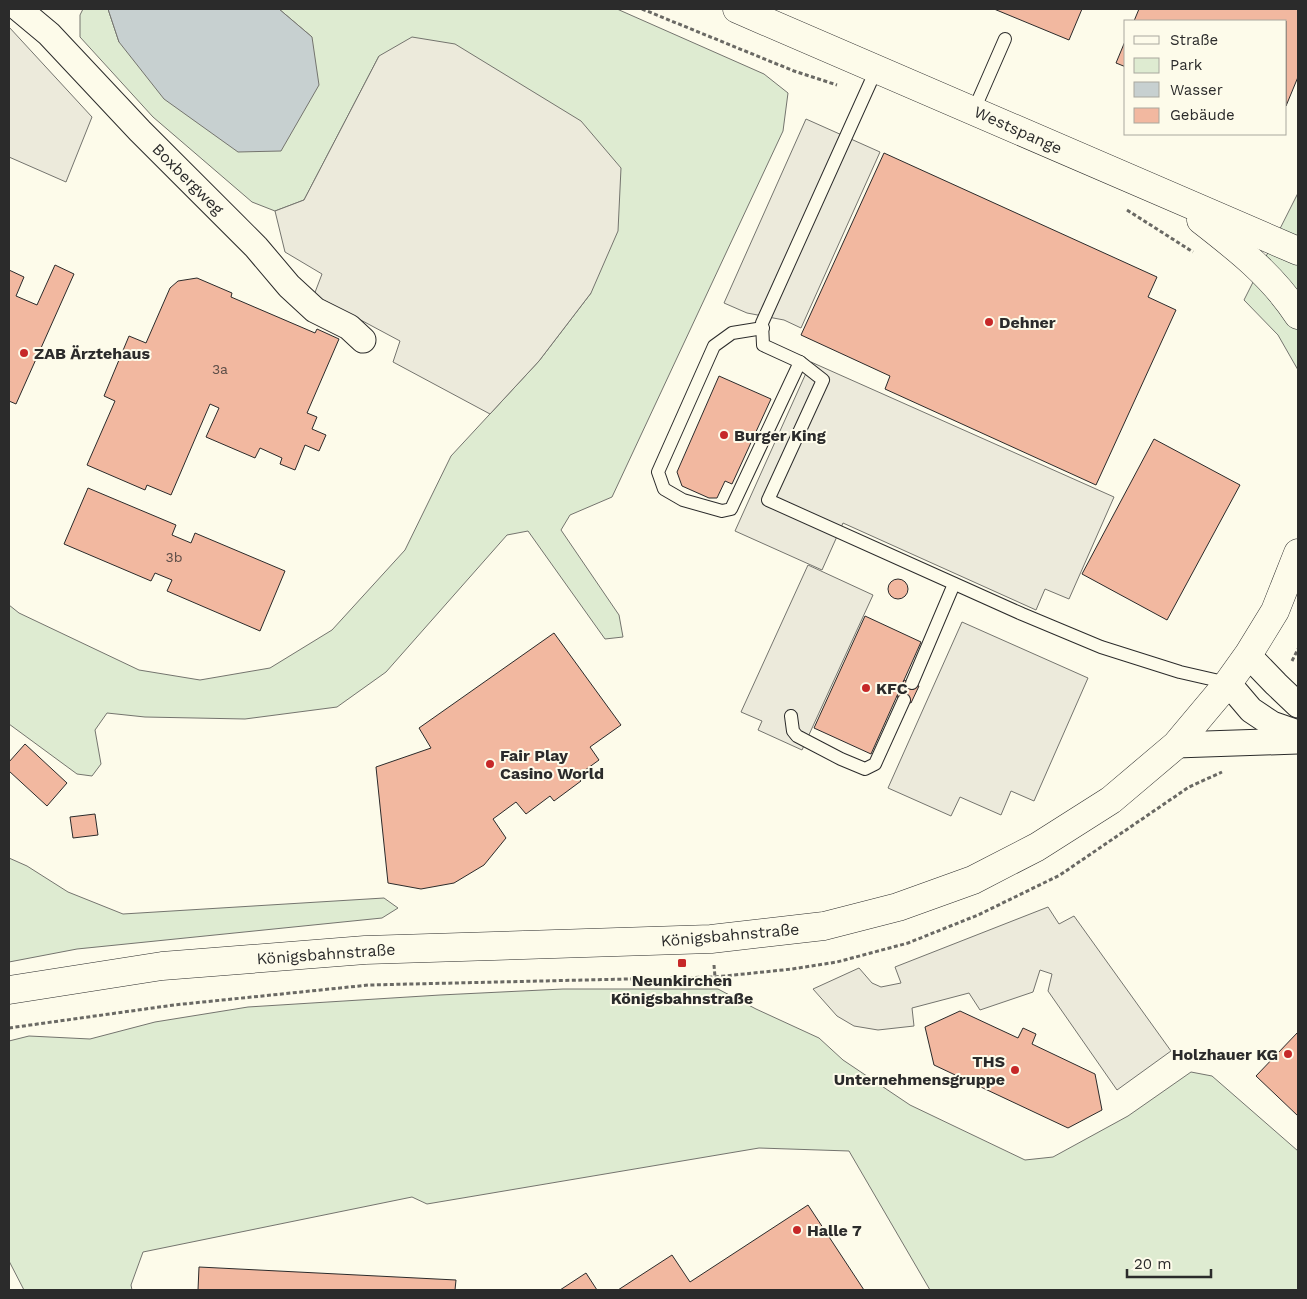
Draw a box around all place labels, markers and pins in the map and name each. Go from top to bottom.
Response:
place label: Dehner [999,313,1056,332]
marker: Dehner [983,316,995,328]
place label: ZAB Ärztehaus [34,344,150,363]
marker: ZAB Ärztehaus [18,347,30,359]
place label: Burger King [734,426,826,445]
marker: Burger King [718,429,730,441]
place label: KFC [876,679,908,698]
marker: KFC [860,682,872,694]
place label: Fair Play Casino World [500,746,604,783]
marker: Fair Play Casino World [484,758,496,770]
marker: Neunkirchen Königsbahnstraße [676,957,688,969]
place label: Neunkirchen Königsbahnstraße [611,971,753,1008]
place label: Holzhauer KG [1172,1045,1278,1064]
marker: Holzhauer KG [1282,1048,1294,1060]
place label: THS Unternehmensgruppe [834,1052,1005,1089]
marker: THS Unternehmensgruppe [1009,1064,1021,1076]
place label: Halle 7 [807,1221,862,1240]
marker: Halle 7 [791,1224,803,1236]

